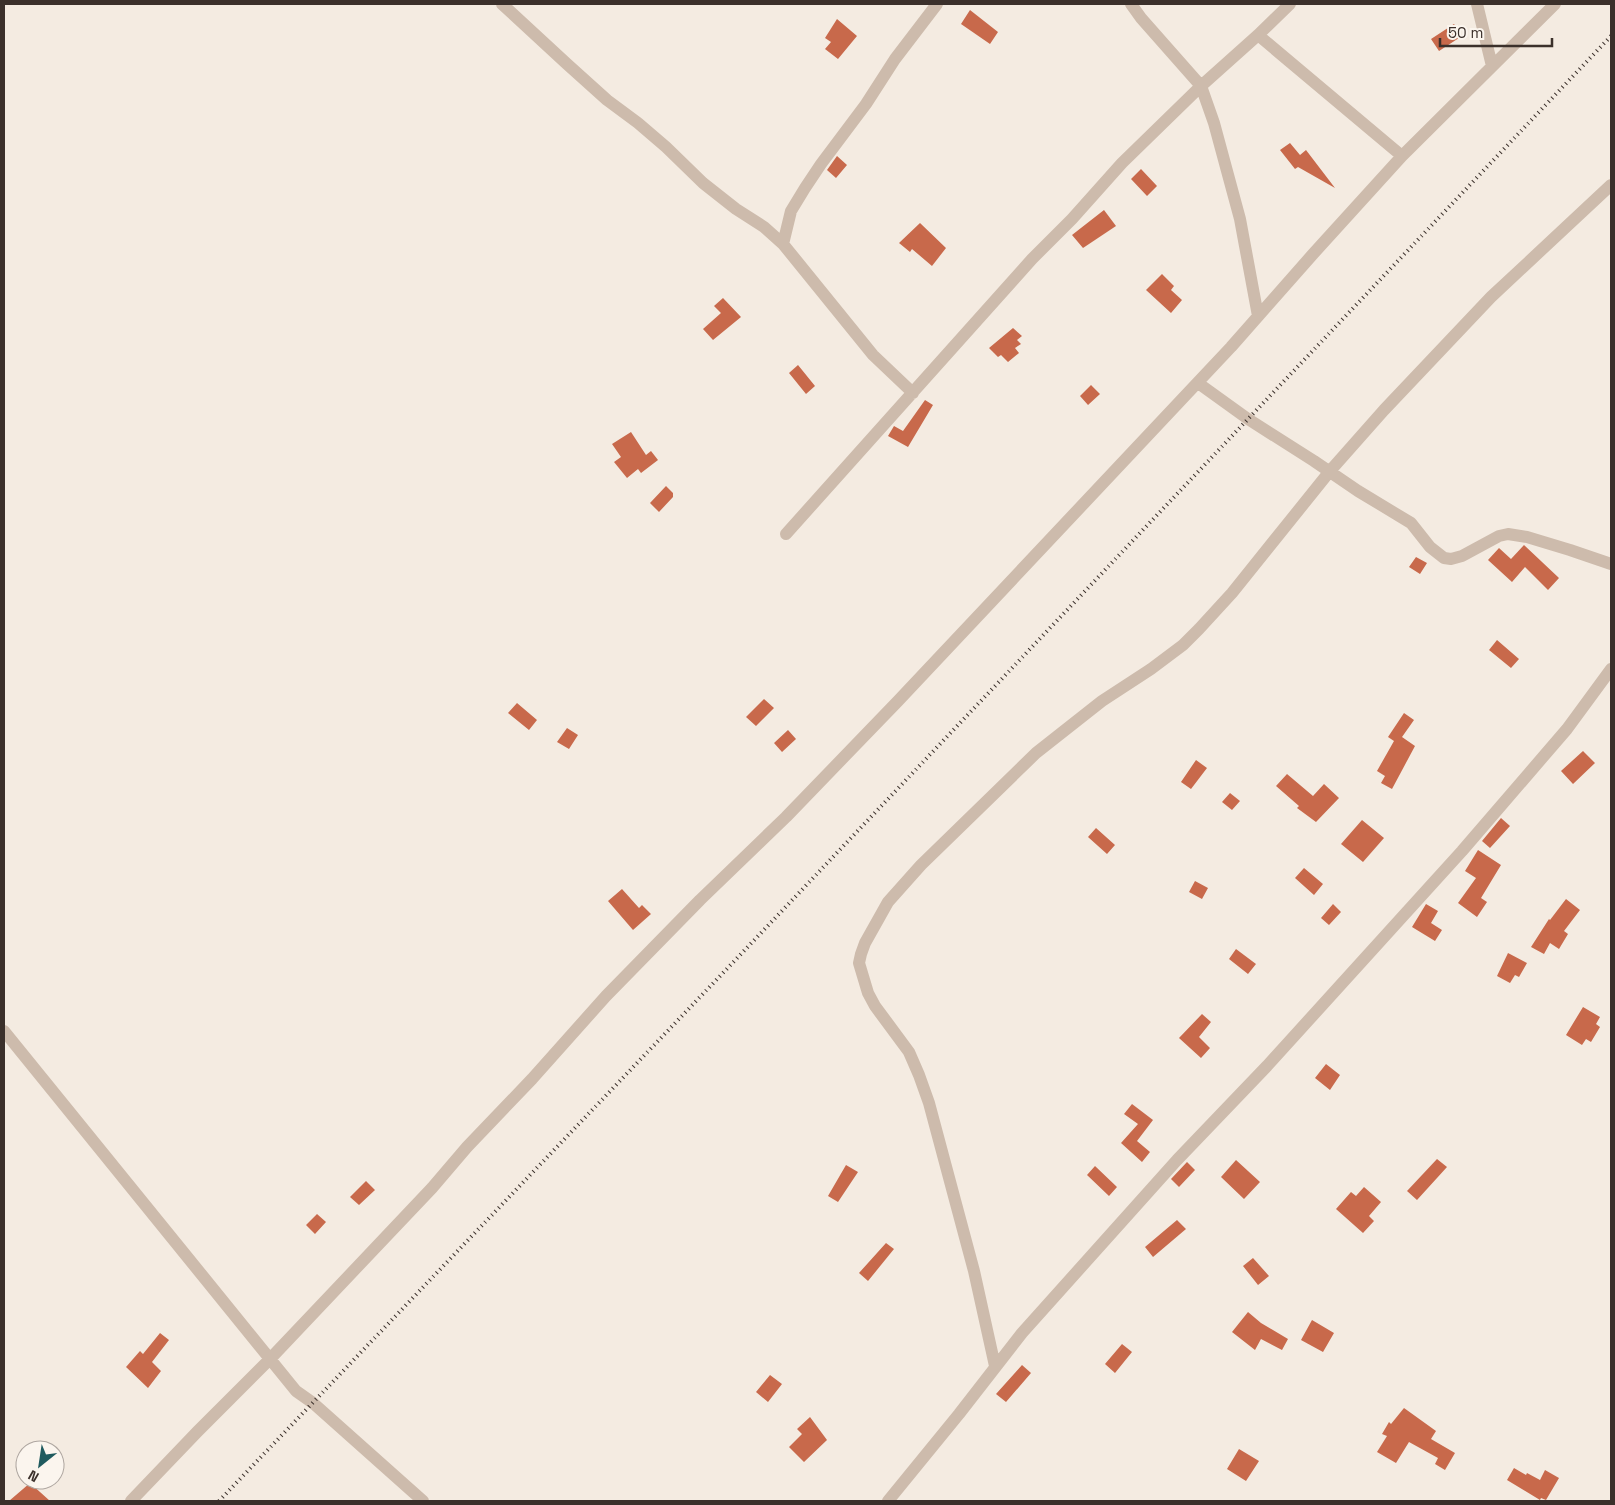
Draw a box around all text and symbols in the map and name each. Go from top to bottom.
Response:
scale bar [1440,15,1552,47]
text: 50 m [1448,23,1483,42]
north arrow [15,1440,65,1490]
text: N [25,1466,42,1486]

